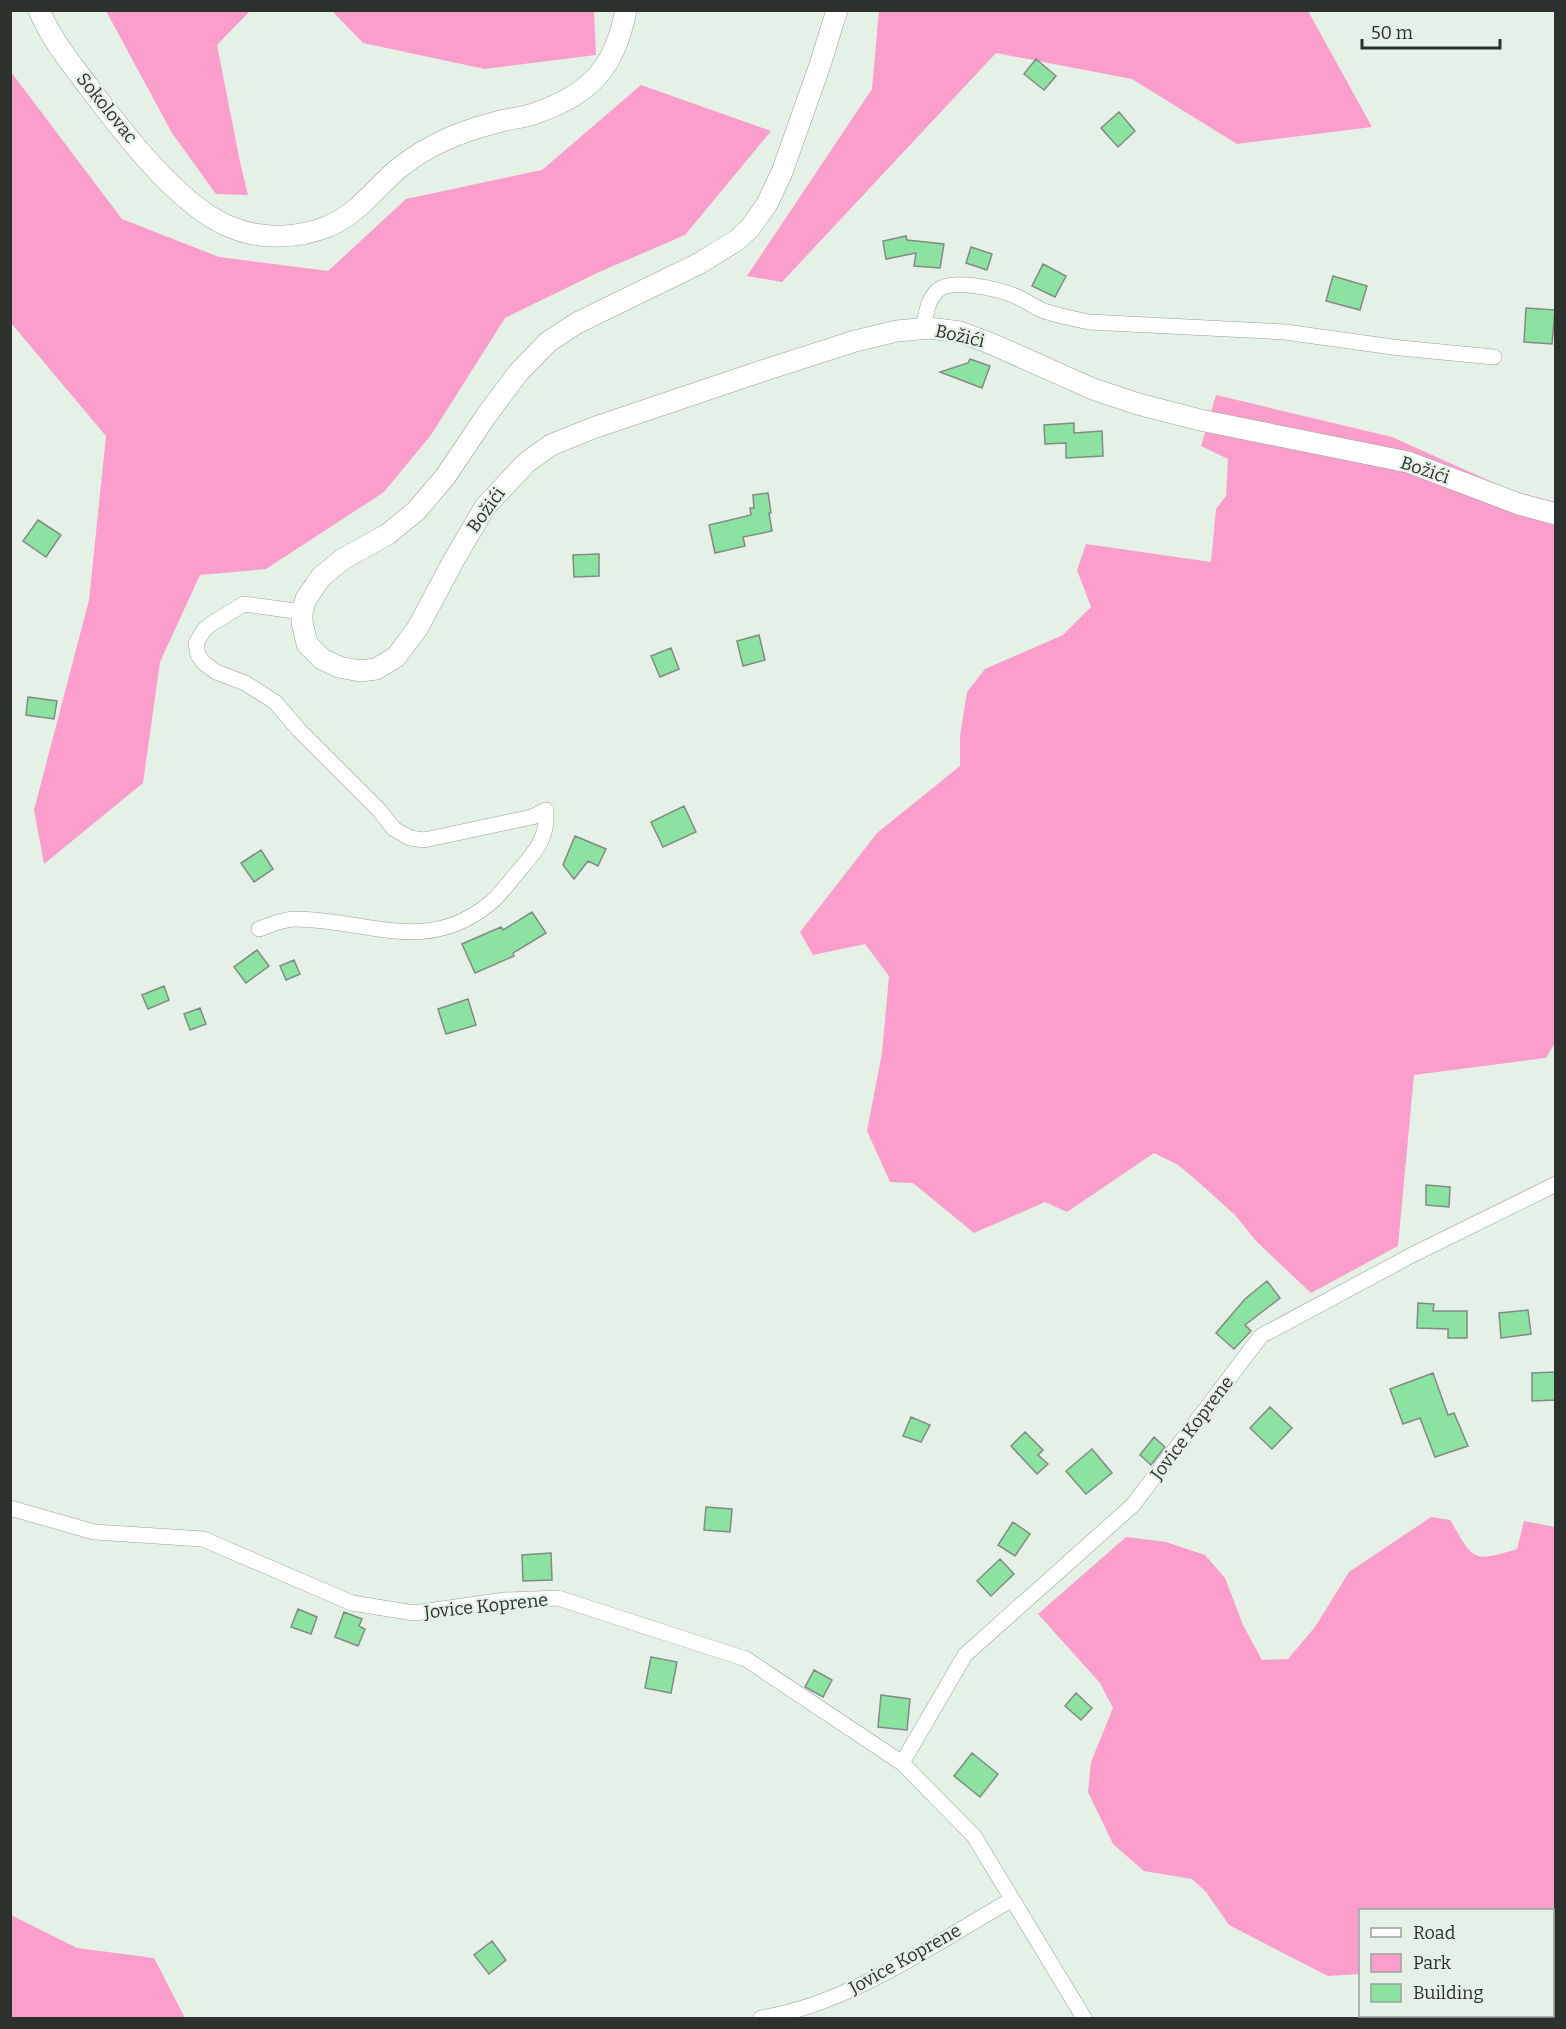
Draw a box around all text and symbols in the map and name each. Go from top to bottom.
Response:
scale bar [1362,12,1500,50]
text: 50 m [1371,22,1413,44]
street label: Sokolovac [72,68,142,148]
street label: Božići [933,320,987,352]
street label: Božići [1398,451,1452,489]
street label: Božići [462,483,510,537]
street label: Jovice Koprene [1145,1372,1238,1485]
street label: Jovice Koprene [422,1589,549,1624]
legend [1359,1909,1554,2017]
street label: Jovice Koprene [844,1919,965,1999]
text: Road [1413,1922,1456,1944]
text: Park [1413,1952,1452,1974]
text: Building [1413,1982,1484,2004]

